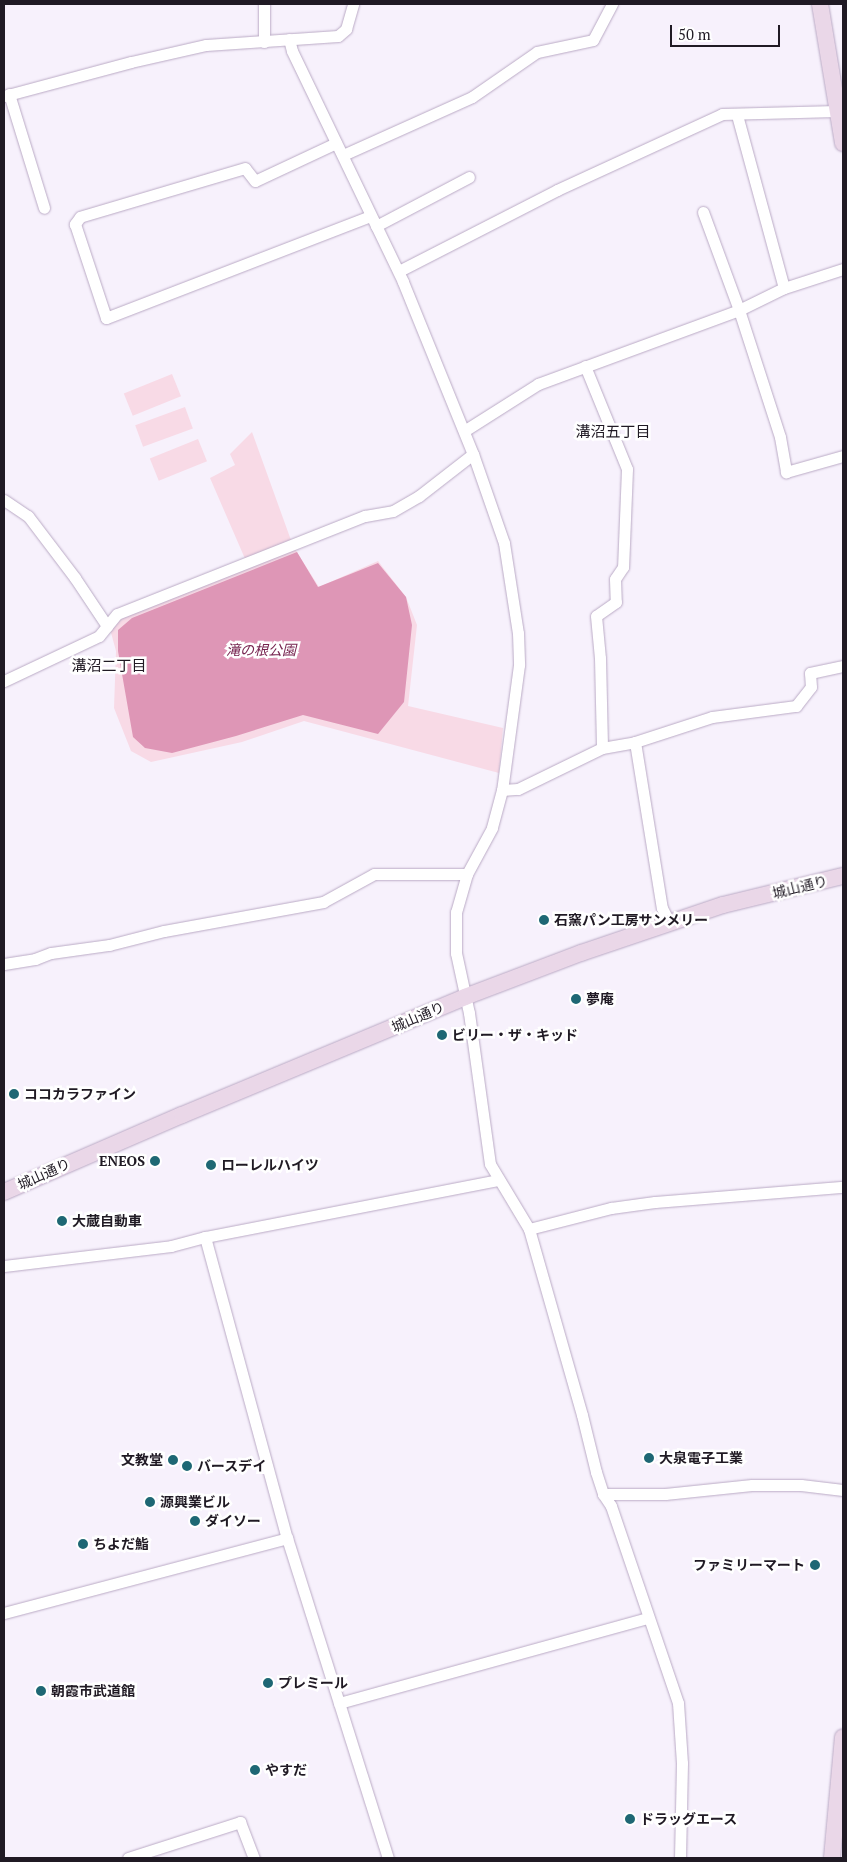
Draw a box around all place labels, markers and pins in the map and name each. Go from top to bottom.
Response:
place label: 石窯パン工房サンメリー [554,912,708,928]
marker: 石窯パン工房サンメリー [538,914,550,926]
place label: 夢庵 [586,991,614,1007]
marker: 夢庵 [570,993,582,1005]
place label: ビリー・ザ・キッド [452,1027,578,1043]
marker: ビリー・ザ・キッド [436,1029,448,1041]
place label: ココカラファイン [24,1086,136,1102]
marker: ココカラファイン [8,1088,20,1100]
place label: ENEOS [99,1153,145,1169]
marker: ENEOS [149,1155,161,1167]
place label: ローレルハイツ [221,1157,319,1173]
marker: ローレルハイツ [205,1159,217,1171]
place label: 大蔵自動車 [72,1213,142,1229]
marker: 大蔵自動車 [56,1215,68,1227]
place label: 大泉電子工業 [659,1450,743,1466]
place label: 文教堂 [121,1452,163,1468]
marker: 大泉電子工業 [643,1452,655,1464]
marker: 文教堂 [167,1454,179,1466]
place label: バースデイ [197,1458,267,1474]
marker: バースデイ [181,1460,193,1472]
place label: 源興業ビル [160,1494,230,1510]
marker: 源興業ビル [144,1496,156,1508]
place label: ダイソー [205,1513,261,1529]
marker: ダイソー [189,1515,201,1527]
place label: ちよだ鮨 [93,1536,149,1552]
marker: ちよだ鮨 [77,1538,89,1550]
place label: ファミリーマート [693,1557,805,1573]
marker: ファミリーマート [809,1559,821,1571]
place label: プレミール [278,1675,348,1691]
marker: プレミール [262,1677,274,1689]
place label: 朝霞市武道館 [51,1683,135,1699]
marker: 朝霞市武道館 [35,1685,47,1697]
place label: やすだ [265,1762,307,1778]
marker: やすだ [249,1764,261,1776]
place label: ドラッグエース [640,1811,738,1827]
marker: ドラッグエース [624,1813,636,1825]

